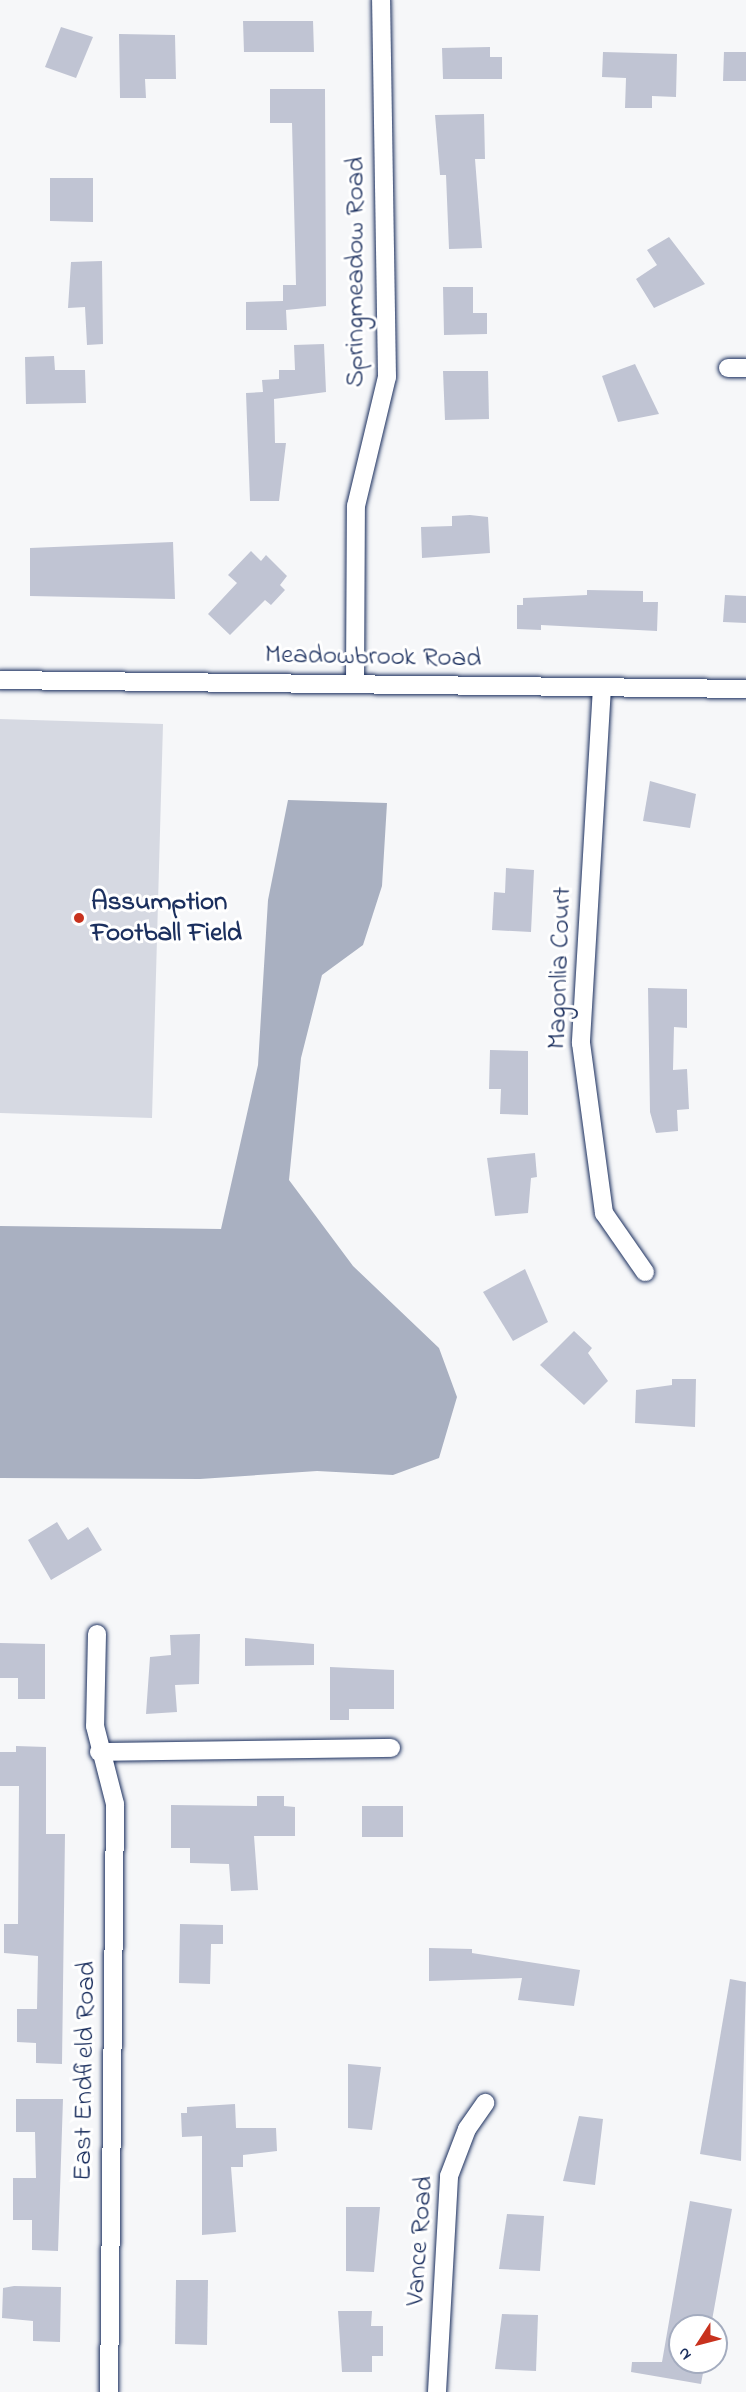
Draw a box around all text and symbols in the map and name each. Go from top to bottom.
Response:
street label: Springmeadow Road [340,157,372,387]
street label: Meadowbrook Road [264,639,482,675]
place label: Assumption Football Field [91,886,242,949]
street label: Magonlia Court [541,886,579,1050]
marker: Assumption Football Field [72,911,86,925]
street label: East Endfield Road [67,1961,103,2181]
street label: Vance Road [399,2175,441,2307]
north arrow [668,2314,728,2374]
text: N [672,2342,698,2365]

